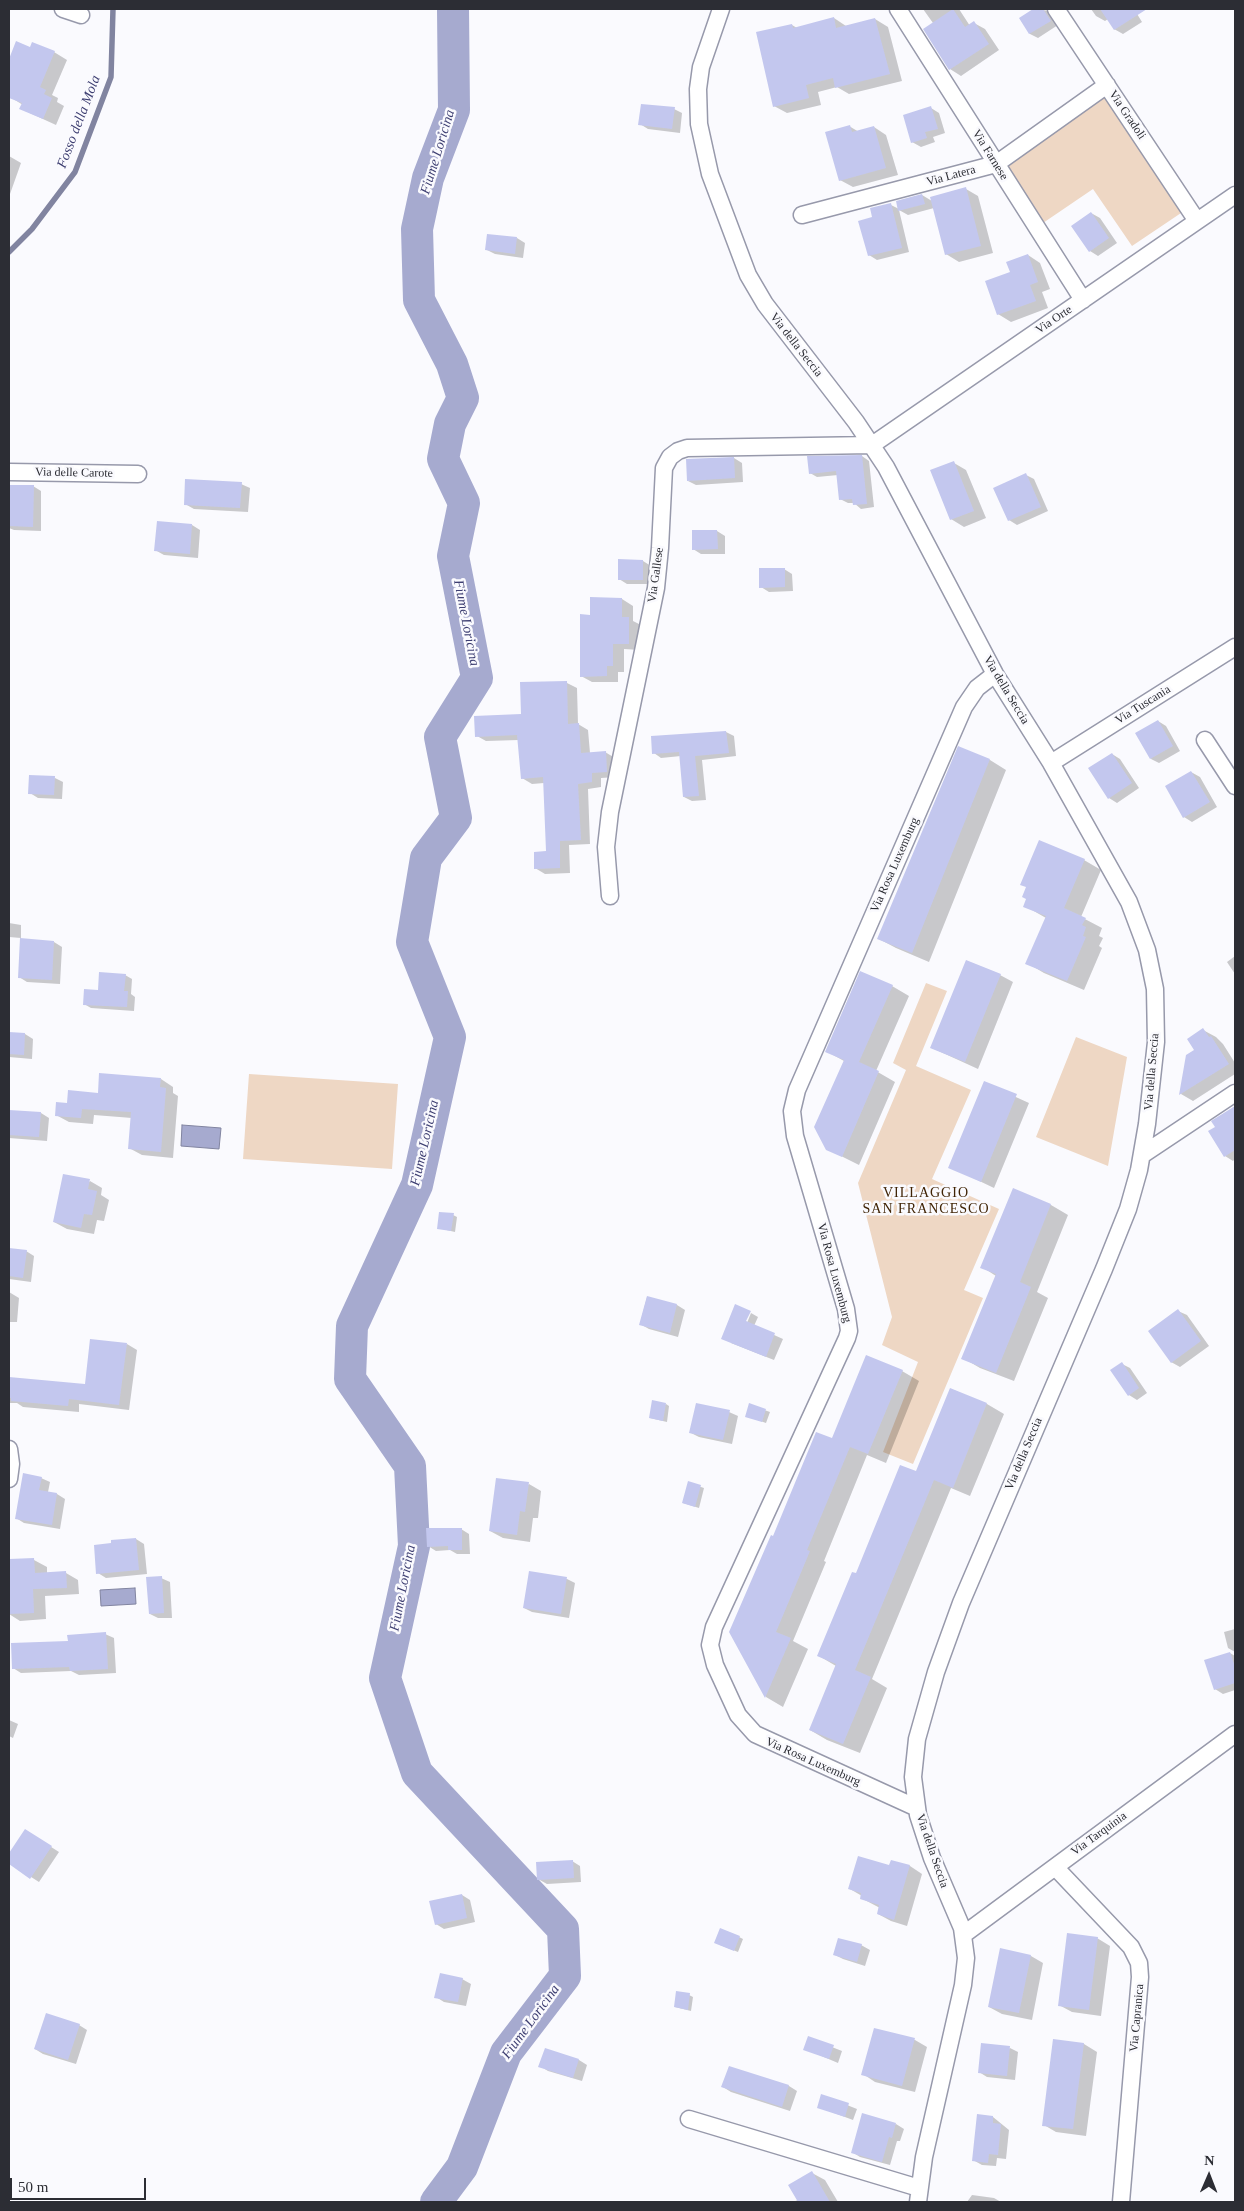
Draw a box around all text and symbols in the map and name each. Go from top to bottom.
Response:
water label: Fosso della Mola [54,73,104,171]
street label: Via Gradoli [1105,88,1149,142]
water label: Fiume Loricina [417,108,459,196]
street label: Via Farnese [969,127,1011,183]
street label: Via Latera [925,163,977,189]
street label: Via Orte [1033,303,1075,337]
street label: Via della Seccia [767,310,825,380]
street label: Via delle Carote [35,465,113,481]
street label: Via Gallese [645,546,667,604]
water label: Fiume Loricina [449,578,483,668]
street label: Via della Seccia [980,653,1032,727]
street label: Via Tuscania [1113,682,1173,728]
street label: Via Rosa Luxemburg [868,815,922,915]
street label: Via della Seccia [1141,1033,1163,1111]
water label: Fiume Loricina [407,1098,443,1188]
district label: VILLAGGIO SAN FRANCESCO [861,1185,991,1218]
street label: Via Rosa Luxemburg [814,1222,854,1324]
street label: Via della Seccia [1002,1416,1046,1492]
water label: Fiume Loricina [386,1543,420,1633]
street label: Via Rosa Luxemburg [763,1735,863,1789]
street label: Via Tarquinia [1068,1809,1130,1859]
street label: Via della Seccia [913,1812,951,1890]
water label: Fiume Loricina [498,1982,564,2062]
street label: Via Capranica [1127,1983,1147,2053]
north arrow [1184,2151,1234,2201]
text: N [1204,2153,1214,2168]
scale bar [12,2168,149,2200]
text: 50 m [18,2179,48,2195]

